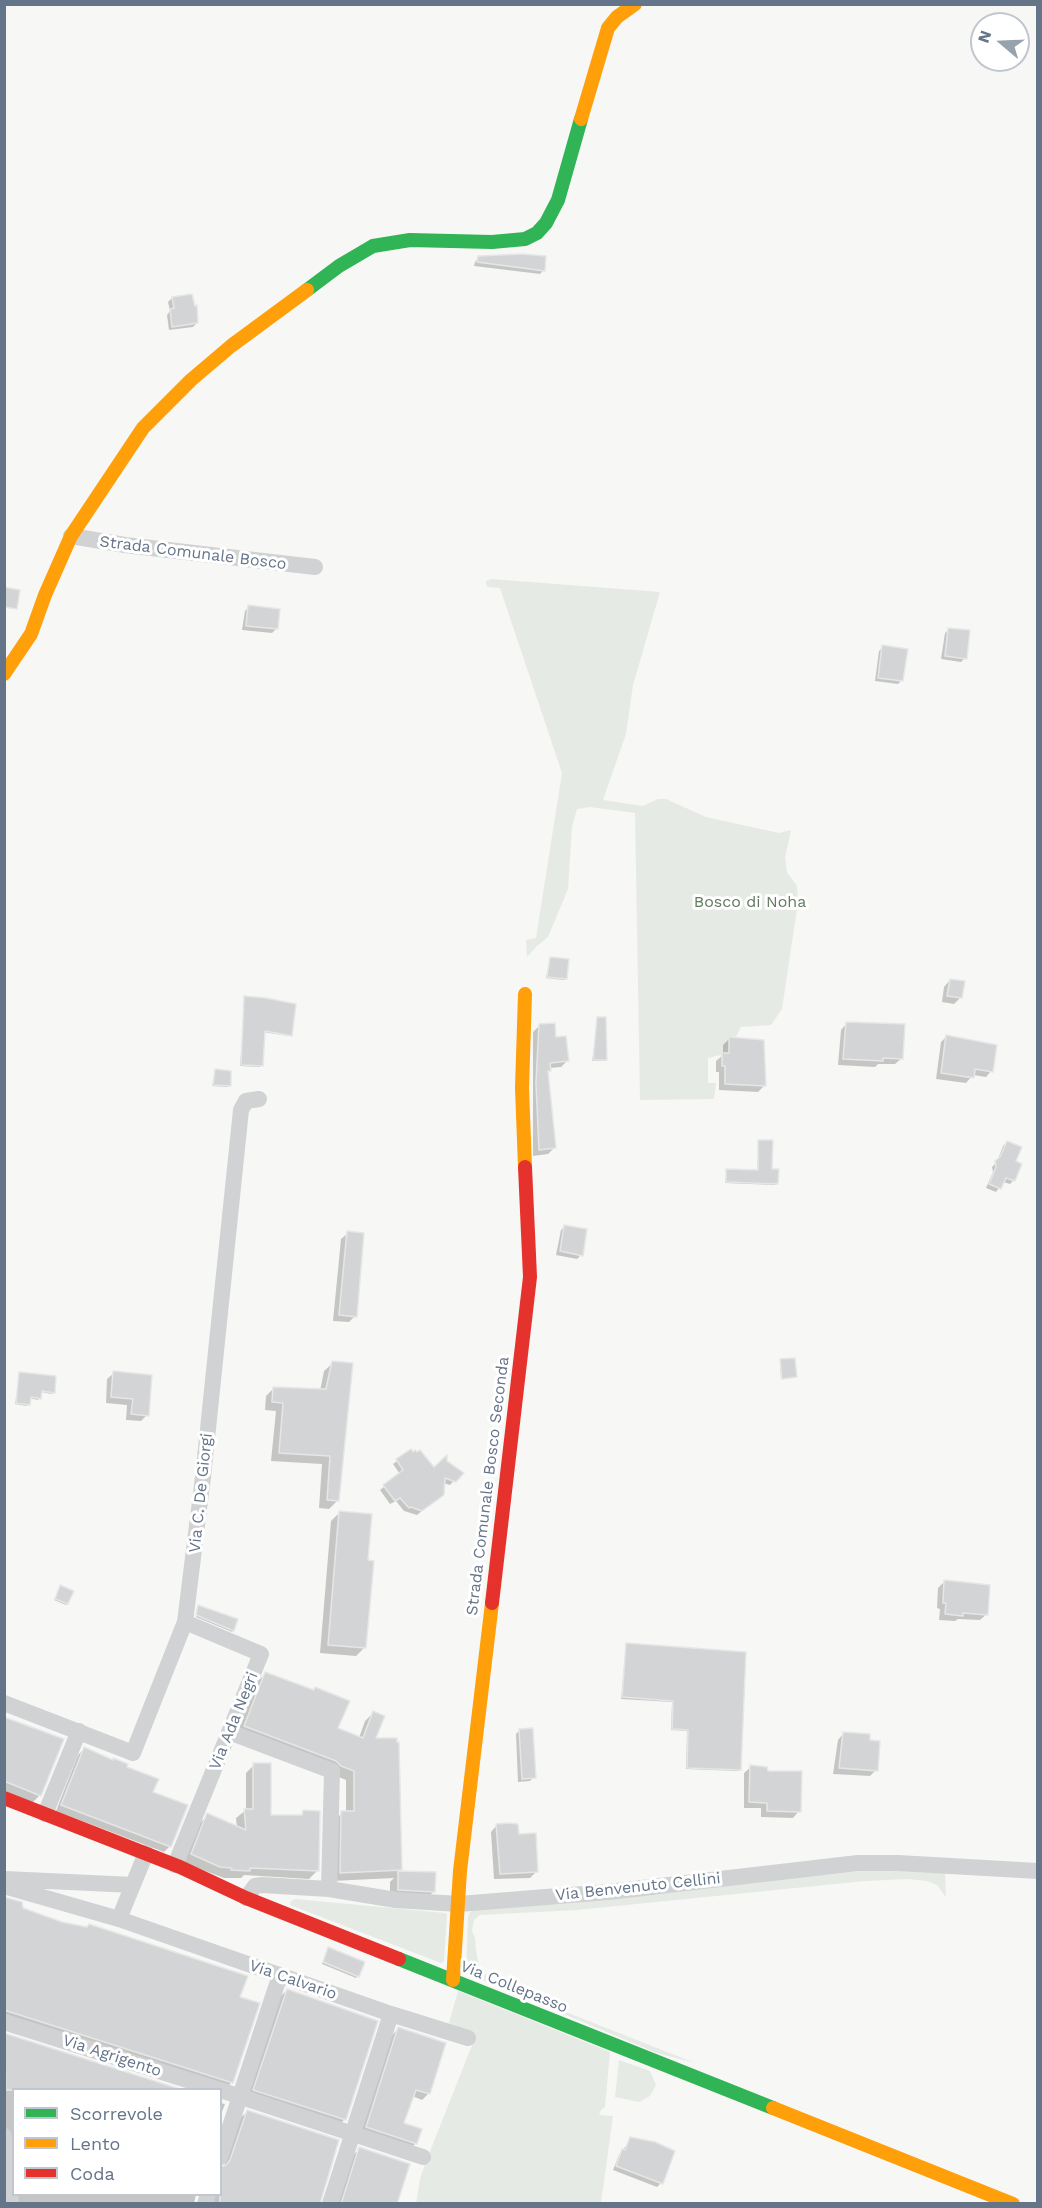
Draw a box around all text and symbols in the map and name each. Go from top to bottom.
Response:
north arrow [970,12,1030,72]
text: N [973,28,995,45]
street label: Strada Comunale Bosco [98,532,288,574]
park label: Bosco di Noha [694,892,806,912]
street label: Strada Comunale Bosco Seconda [463,1355,513,1617]
street label: Via C. De Giorgi [185,1432,217,1554]
street label: Via Ada Negri [206,1669,262,1773]
street label: Via Benvenuto Cellini [554,1869,722,1905]
street label: Via Calvario [247,1956,339,2004]
street label: Via Collepasso [457,1957,571,2017]
street label: Via Agrigento [60,2031,164,2081]
legend [12,2088,222,2196]
text: Scorrevole [70,2103,163,2124]
text: Lento [70,2133,120,2154]
text: Coda [70,2163,115,2184]

